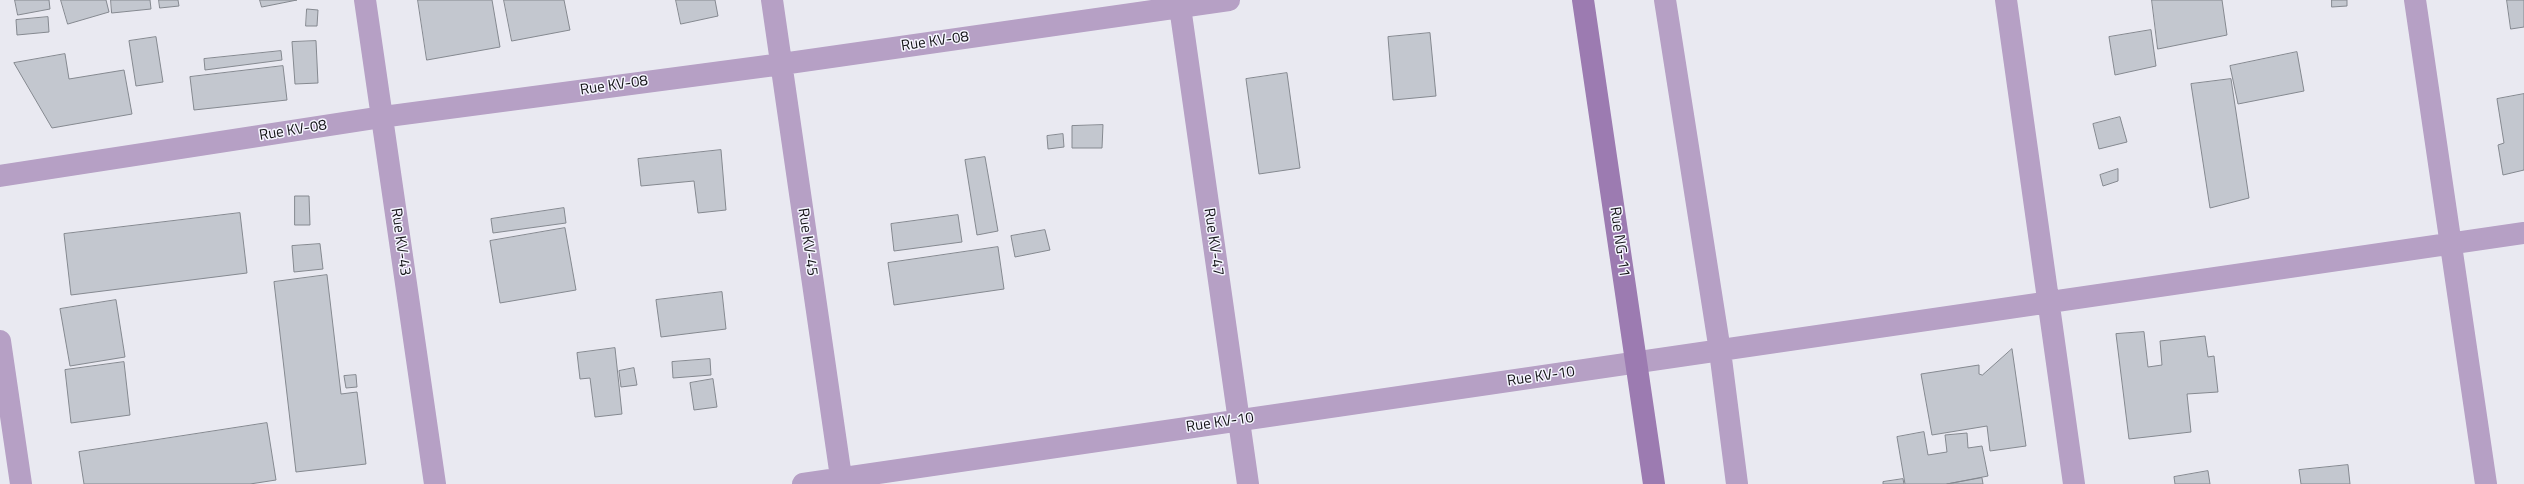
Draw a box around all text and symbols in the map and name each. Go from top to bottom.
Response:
street label: Rue KV-08 [900,28,970,56]
street label: Rue KV-08 [579,72,649,100]
street label: Rue KV-08 [258,117,328,145]
street label: Rue NG-11 [1605,206,1633,278]
street label: Rue KV-43 [386,207,414,277]
street label: Rue KV-45 [793,207,821,277]
street label: Rue KV-47 [1199,207,1227,277]
street label: Rue KV-10 [1506,363,1576,391]
street label: Rue KV-10 [1185,409,1255,437]

